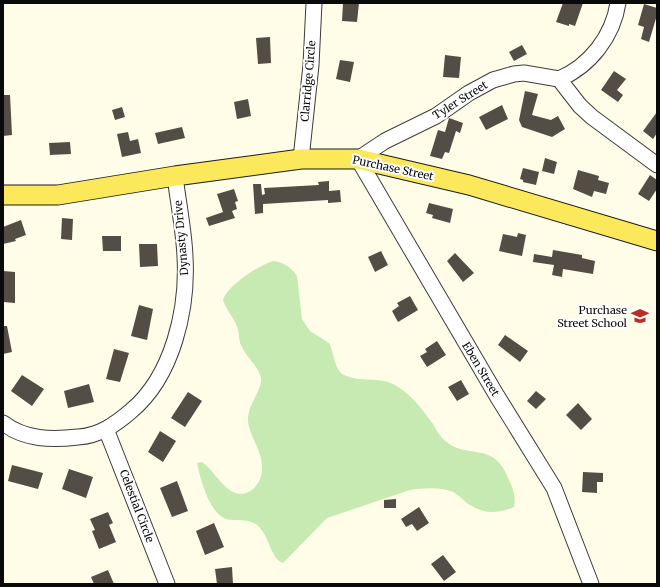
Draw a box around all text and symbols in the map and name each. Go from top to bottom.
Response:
street label: Clarridge Circle [297,40,319,122]
street label: Tyler Street [430,77,491,122]
street label: Purchase Street [351,153,435,184]
street label: Dynasty Drive [171,200,191,276]
place label: Purchase Street School [557,303,628,330]
school or university icon: Purchase Street School [630,306,650,326]
street label: Eben Street [459,339,503,399]
street label: Celestial Circle [117,467,157,545]

